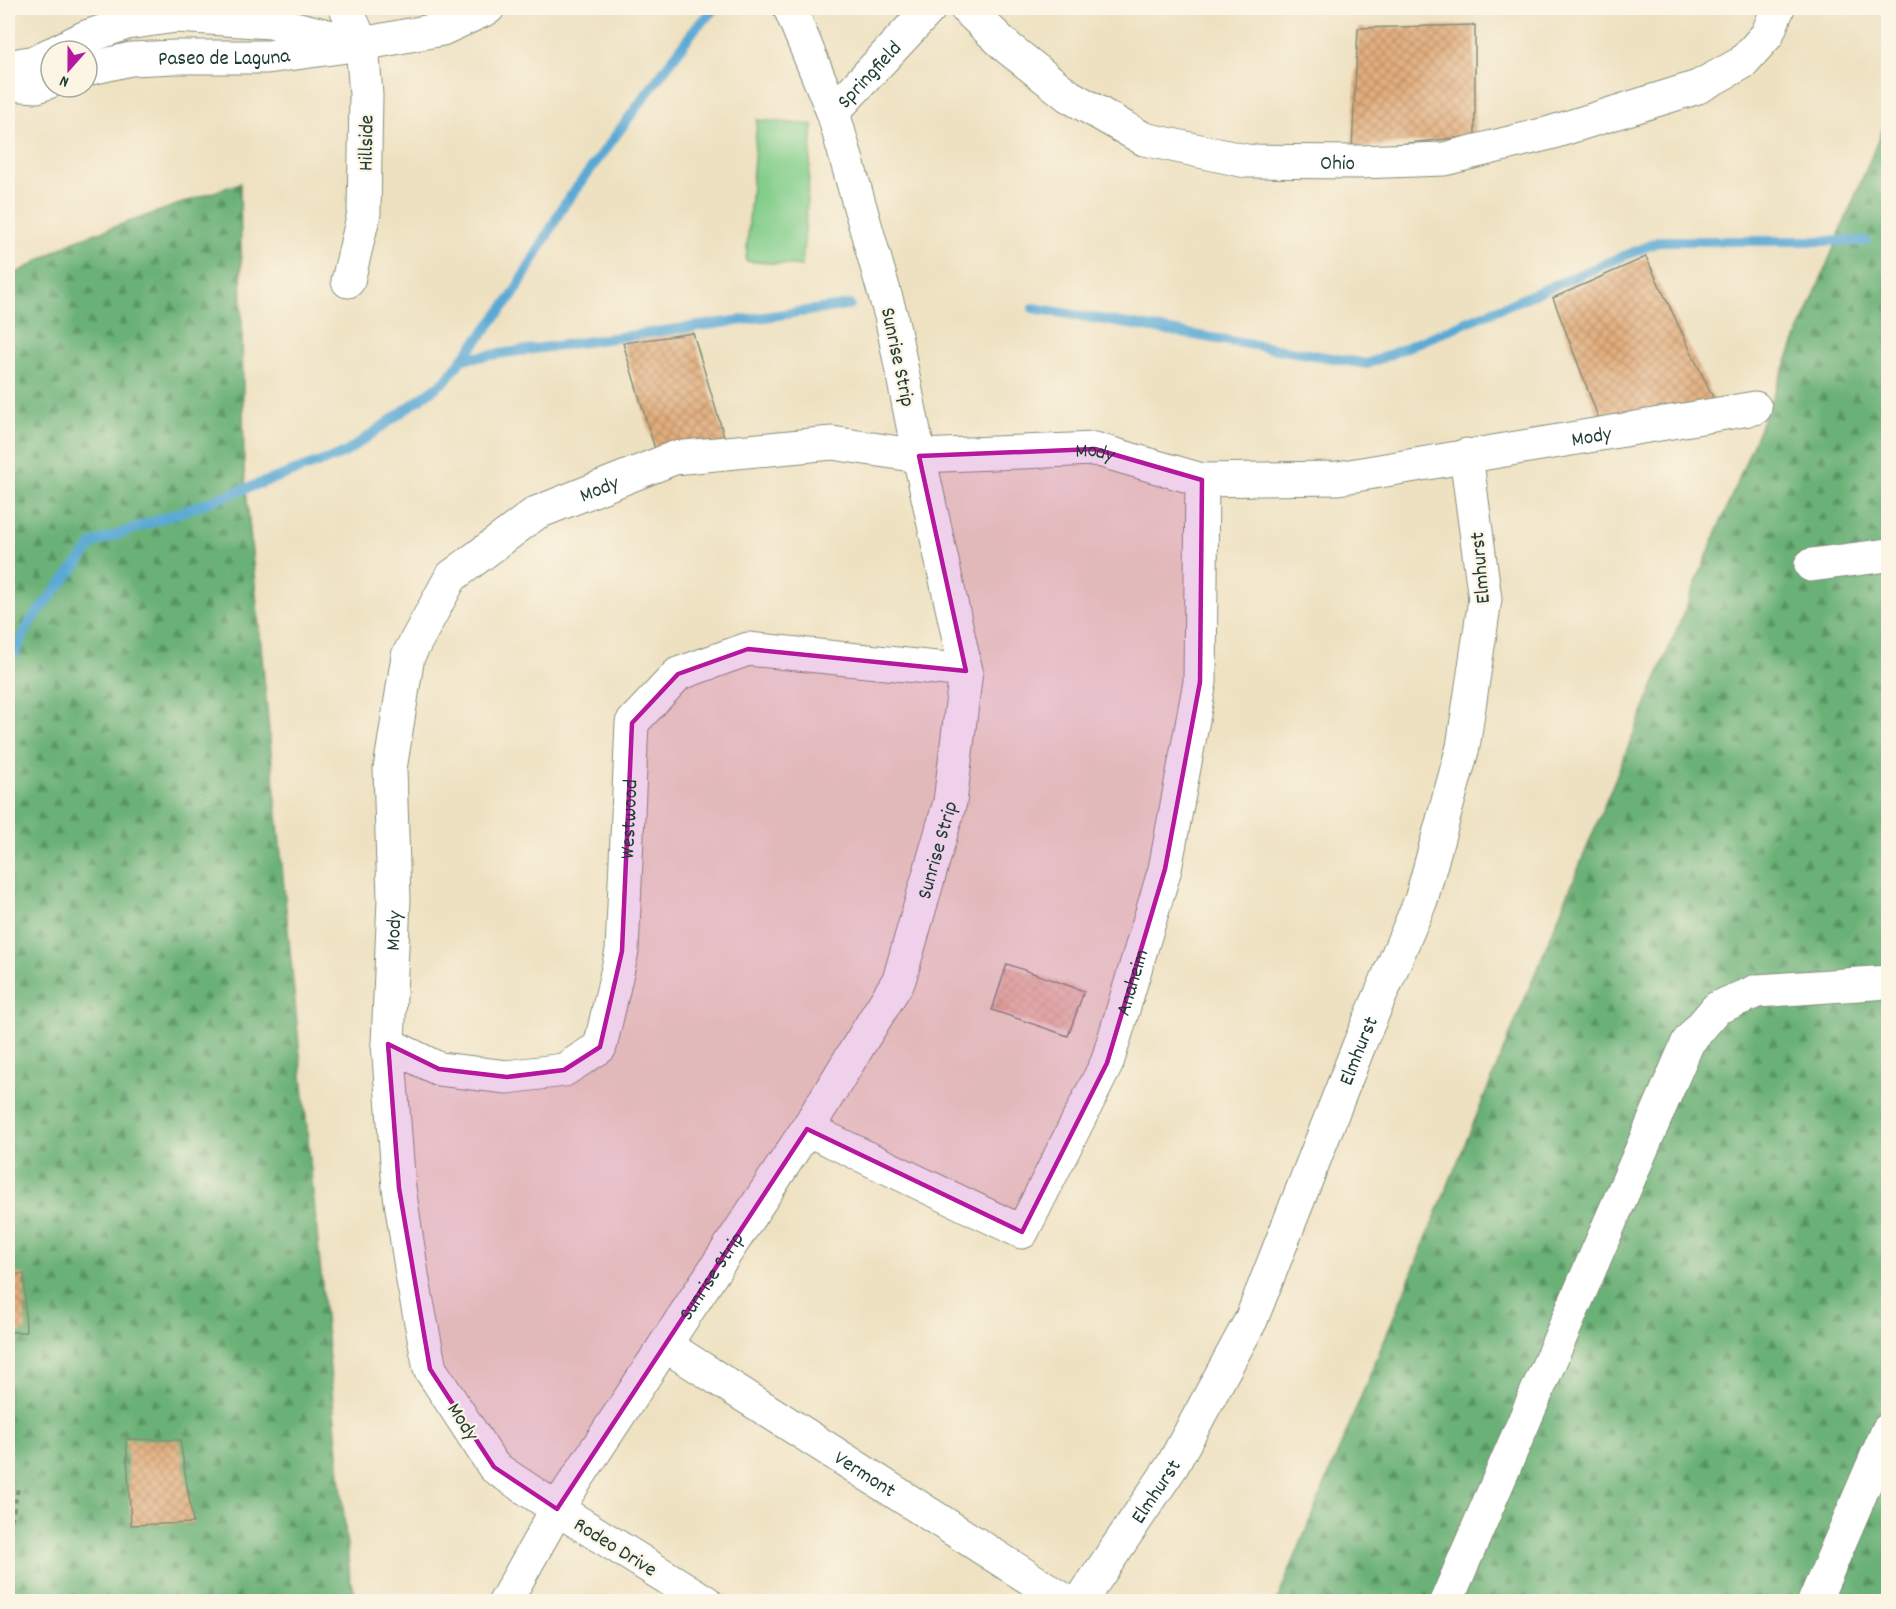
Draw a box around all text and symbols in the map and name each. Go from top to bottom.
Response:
street label: Springfield [831,35,910,117]
north arrow [39,39,99,99]
street label: Paseo de Laguna [157,42,293,76]
text: N [57,68,72,93]
street label: Hillside [353,115,383,171]
street label: Ohio [1320,150,1355,180]
street label: Sunrise Strip [871,305,921,410]
street label: Mody [1569,420,1614,457]
street label: Mody [1075,437,1118,472]
street label: Mody [576,469,624,512]
street label: Elmhurst [1464,530,1500,605]
street label: Westwood [614,779,648,860]
street label: Sunrise Strip [911,798,968,903]
street label: Mody [380,910,412,951]
street label: Anaheim [1110,946,1158,1020]
street label: Elmhurst [1333,1012,1388,1090]
street label: Sunrise Strip [673,1227,753,1328]
street label: Mody [438,1398,485,1448]
street label: Vermont [827,1445,901,1507]
street label: Elmhurst [1125,1455,1191,1531]
street label: Rodeo Drive [567,1511,662,1586]

